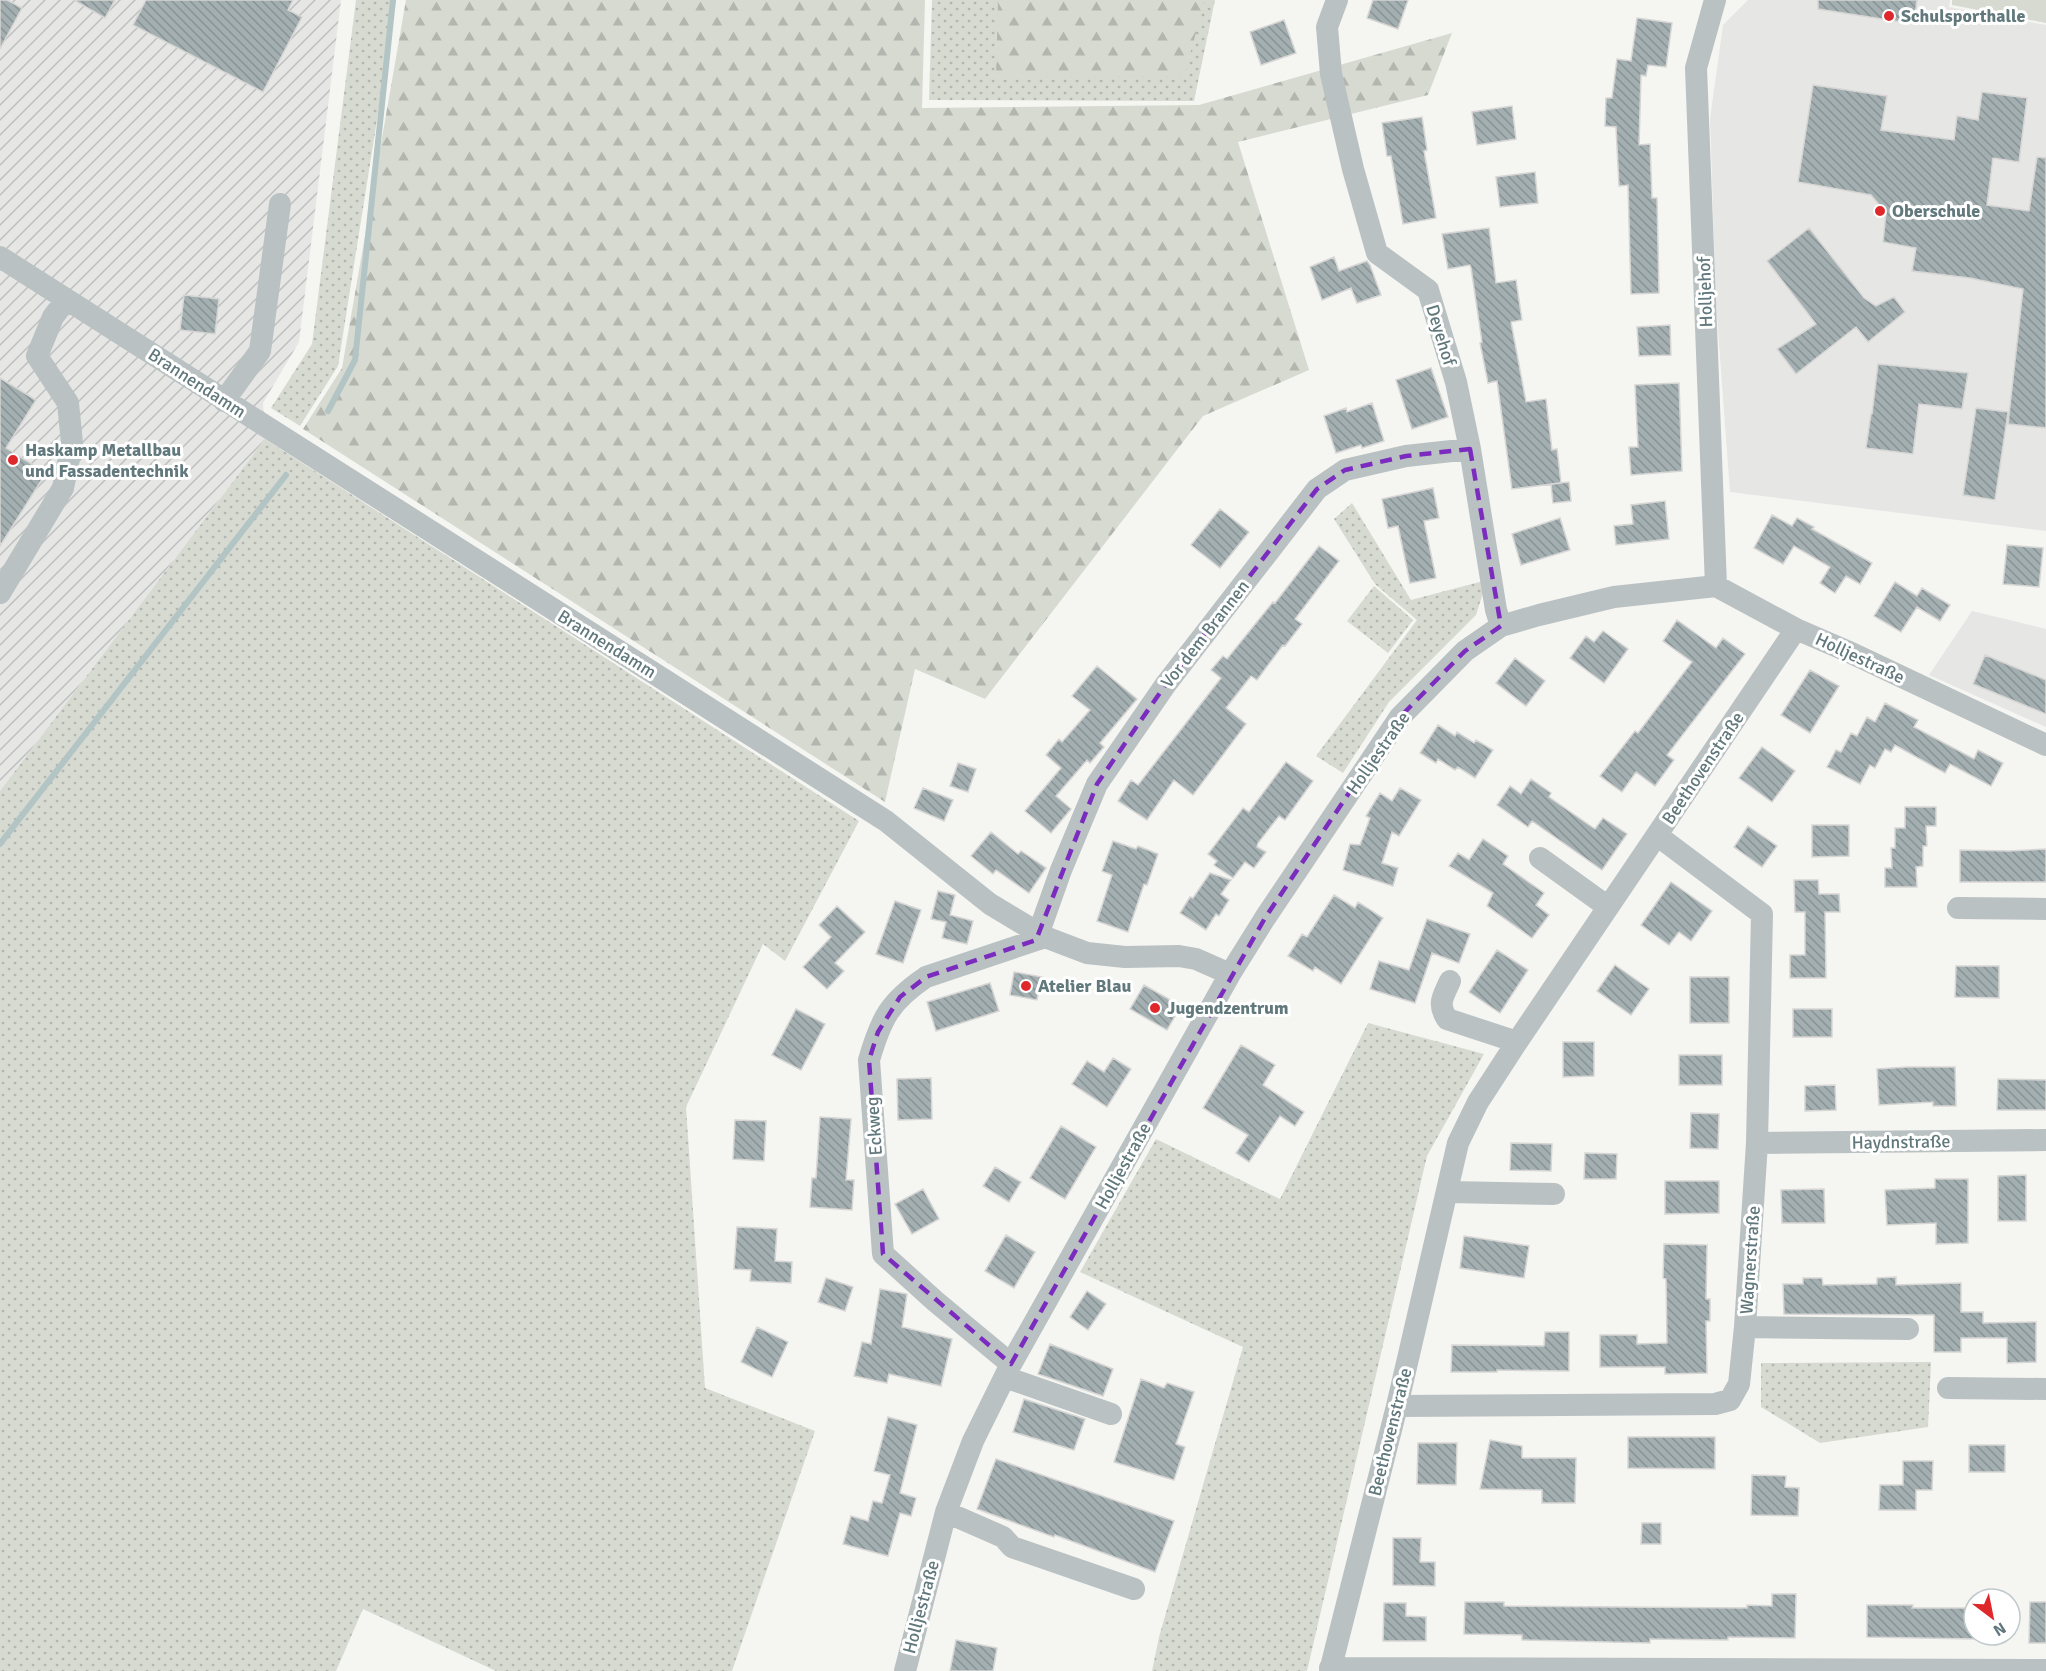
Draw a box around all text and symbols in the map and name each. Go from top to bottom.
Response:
place label: Schulsporthalle [1901,5,2025,27]
marker: Schulsporthalle [1882,9,1896,23]
place label: Oberschule [1892,200,1980,222]
marker: Oberschule [1873,204,1887,218]
street label: Holljehof [1693,255,1717,328]
street label: Deyehof [1421,302,1461,369]
street label: Brannendamm [144,343,250,423]
place label: Haskamp Metallbau und Fassadentechnik [25,439,189,482]
marker: Haskamp Metallbau und Fassadentechnik [6,453,20,467]
street label: Vor dem Brannen [1156,576,1254,692]
street label: Brannendamm [554,605,660,683]
street label: Holljestraße [1812,628,1908,688]
street label: Holljestraße [1341,707,1415,799]
street label: Beethovenstraße [1657,708,1749,828]
place label: Atelier Blau [1038,975,1131,997]
marker: Atelier Blau [1019,979,1033,993]
place label: Jugendzentrum [1167,997,1289,1019]
marker: Jugendzentrum [1148,1001,1162,1015]
street label: Eckweg [861,1096,887,1156]
street label: Holljestraße [1090,1119,1156,1213]
street label: Haydnstraße [1851,1130,1951,1154]
street label: Wagnerstraße [1735,1205,1765,1315]
street label: Beethovenstraße [1363,1366,1417,1498]
street label: Holljestraße [898,1558,944,1656]
north arrow [1962,1587,2022,1647]
text: N [1989,1617,2009,1640]

